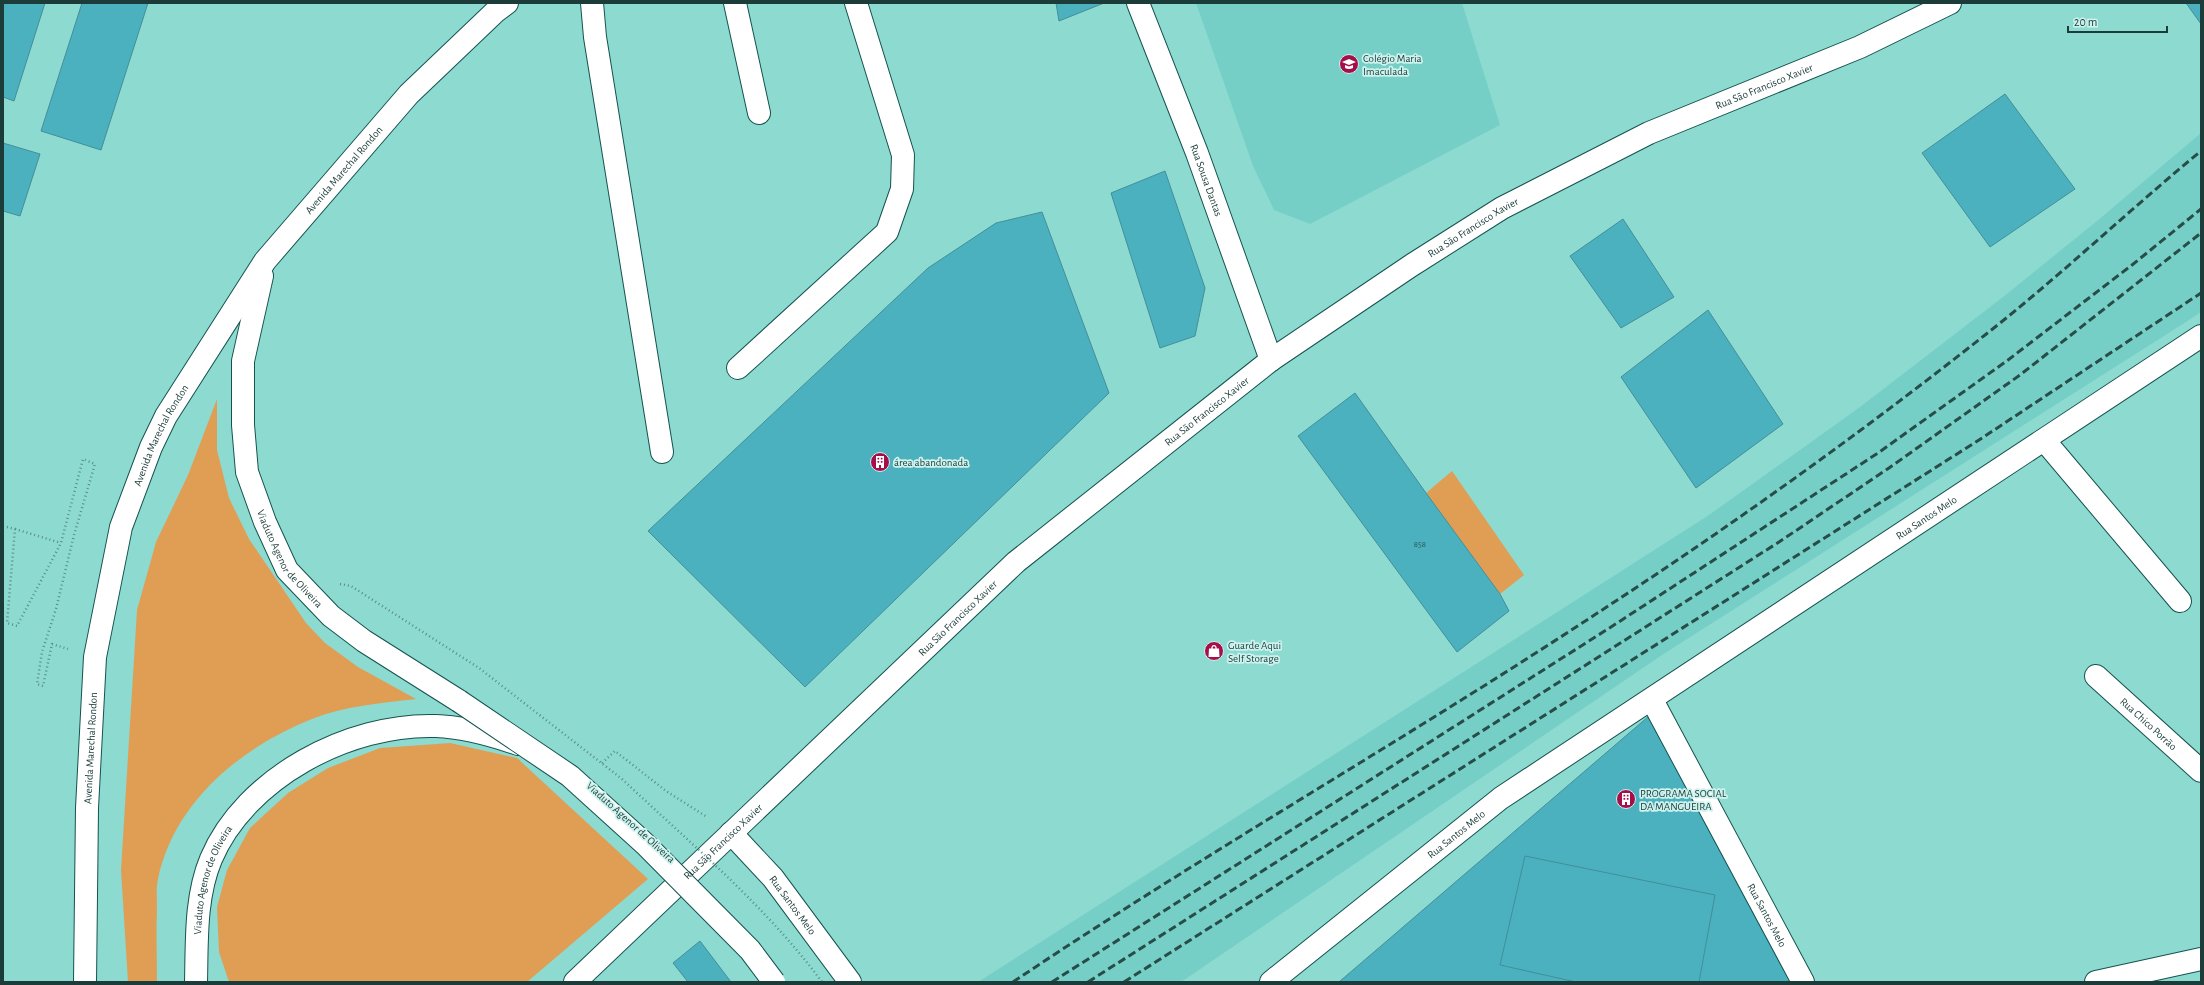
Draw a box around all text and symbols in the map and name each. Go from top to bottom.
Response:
scale bar [2068,8,2167,34]
text: 20 m [2074,16,2097,28]
school or university icon: Colégio Maria Imaculada [1338,53,1360,75]
place label: Colégio Maria Imaculada [1363,53,1422,77]
street label: Rua São Francisco Xavier [1714,62,1815,111]
street label: Avenida Marechal Rondon [303,124,385,216]
street label: Rua Sousa Dantas [1188,143,1224,218]
street label: Rua São Francisco Xavier [1426,196,1520,260]
street label: Rua São Francisco Xavier [1163,375,1251,448]
street label: Avenida Marechal Rondon [132,383,191,488]
building icon: área abandonada [869,451,891,473]
place label: área abandonada [894,457,968,468]
street label: Rua Santos Melo [1894,494,1959,542]
street label: Viaduto Agenor de Oliveira [255,508,325,610]
house number: 858 [1414,540,1426,549]
street label: Rua São Francisco Xavier [916,578,999,658]
shop icon: Guarde Aqui Self Storage [1203,640,1225,662]
place label: Guarde Aqui Self Storage [1228,640,1281,664]
street label: Avenida Marechal Rondon [82,692,99,804]
street label: Rua Chico Porrão [2118,696,2179,752]
street label: Viaduto Agenor de Oliveira [584,780,677,865]
building icon: PROGRAMA SOCIAL DA MANGUEIRA [1615,788,1637,810]
place label: PROGRAMA SOCIAL DA MANGUEIRA [1640,788,1727,812]
street label: Rua São Francisco Xavier [682,801,765,882]
street label: Rua Santos Melo [1425,808,1487,861]
street label: Viaduto Agenor de Oliveira [192,823,234,935]
street label: Rua Santos Melo [767,874,818,937]
street label: Rua Santos Melo [1745,882,1788,949]

